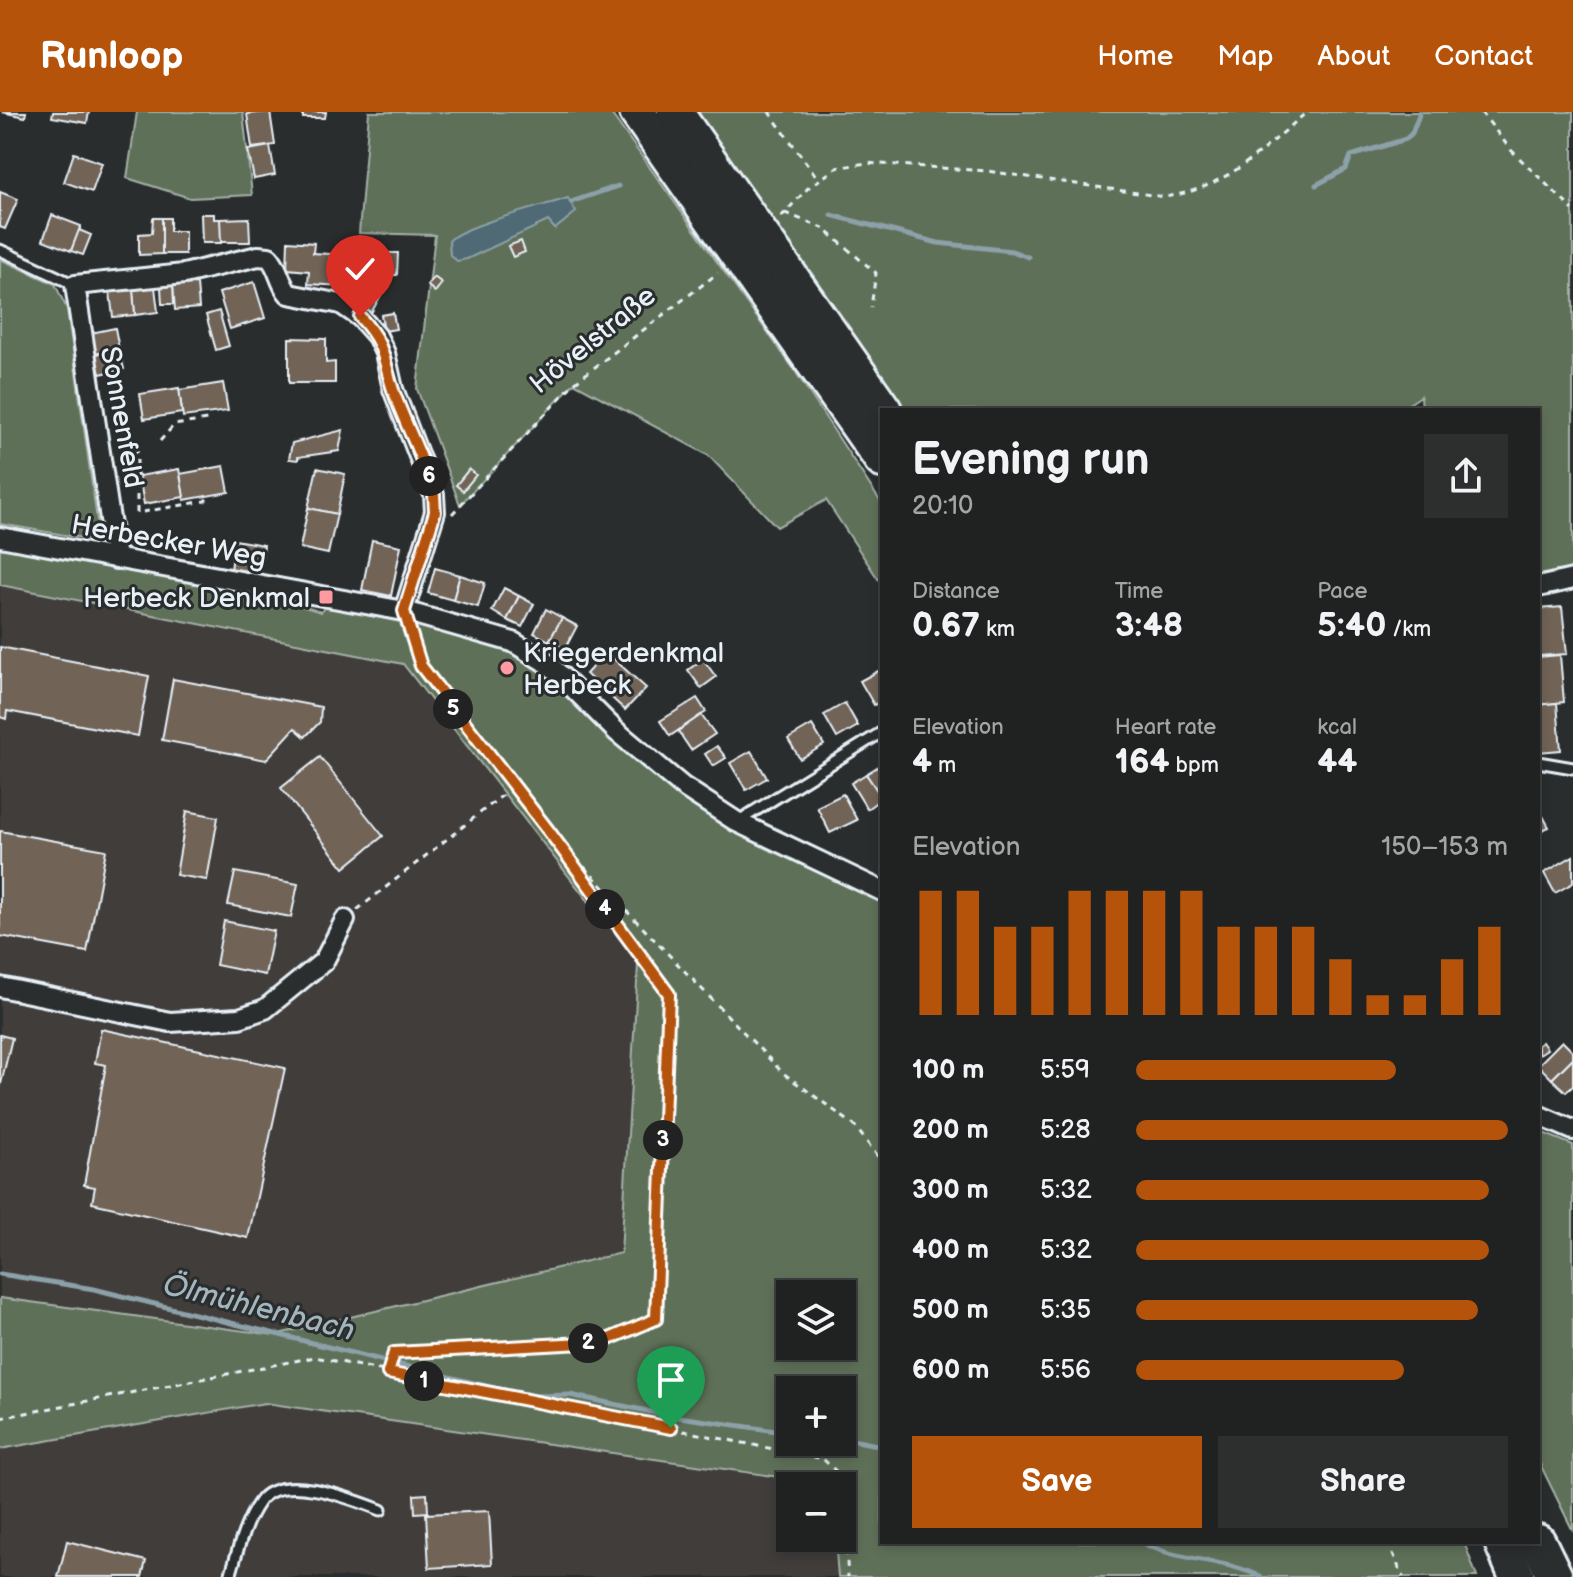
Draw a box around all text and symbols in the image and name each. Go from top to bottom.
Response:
text: Runloop [40,34,183,79]
text: Home [1097,40,1173,73]
text: Map [1217,40,1274,73]
text: About [1318,40,1390,73]
text: Contact [1434,40,1533,73]
pin [326,235,394,317]
icon: check [338,247,382,291]
street label: Hövelstraße [523,279,662,401]
street label: Sonnenfeld [93,344,150,491]
text: Evening run [912,434,1149,487]
button: share [1424,434,1508,518]
pin: 6 [409,456,449,496]
text: 6 [422,462,436,489]
text: 20:10 [912,491,973,522]
street label: Herbecker Weg [69,508,269,575]
text: Distance [912,578,1000,605]
text: Time [1115,578,1163,605]
text: Pace [1317,578,1368,605]
place label: Herbeck Denkmal [83,582,310,615]
marker: Herbeck Denkmal [317,588,335,606]
text: 0.67 [912,605,980,646]
text: 3:48 [1115,605,1183,646]
text: 5:40 [1317,605,1386,646]
text: km [980,616,1015,643]
text: /km [1386,616,1431,643]
place label: Kriegerdenkmal Herbeck [523,637,724,702]
marker: Kriegerdenkmal Herbeck [498,659,516,677]
pin: 5 [433,689,473,729]
text: 5 [447,695,459,722]
text: Elevation [912,714,1004,741]
text: Heart rate [1115,714,1216,741]
text: kcal [1317,714,1357,741]
text: 4 [912,741,932,782]
text: 164 [1115,741,1170,782]
text: 44 [1317,741,1357,782]
text: m [932,752,956,779]
text: bpm [1170,752,1219,779]
text: Elevation [912,832,1020,863]
text: 150–153 m [1381,832,1508,863]
pin: 4 [585,889,625,929]
text: 4 [599,895,611,922]
text: 100 m [912,1055,985,1086]
text: 5:59 [1040,1055,1090,1086]
text: 200 m [912,1115,989,1146]
text: 5:28 [1040,1115,1091,1146]
pin: 3 [643,1120,683,1160]
text: 3 [657,1126,669,1153]
text: 300 m [912,1175,989,1206]
text: 5:32 [1040,1175,1091,1206]
text: 400 m [912,1235,989,1266]
text: 5:32 [1040,1235,1091,1266]
water label: Ölmühlenbach [159,1267,358,1349]
map controls [776,1280,856,1552]
button: layers [776,1280,856,1360]
text: 500 m [912,1295,989,1326]
text: 5:35 [1040,1295,1091,1326]
pin: 2 [568,1323,608,1363]
text: 2 [581,1329,595,1356]
pin [637,1346,705,1428]
text: 600 m [912,1355,989,1386]
text: 5:56 [1040,1355,1091,1386]
icon: arrive [649,1358,693,1402]
pin: 1 [404,1361,444,1401]
text: 1 [419,1367,429,1394]
button: + [776,1376,856,1456]
button: Save [912,1436,1202,1528]
button: Share [1218,1436,1508,1528]
button: − [776,1472,856,1552]

